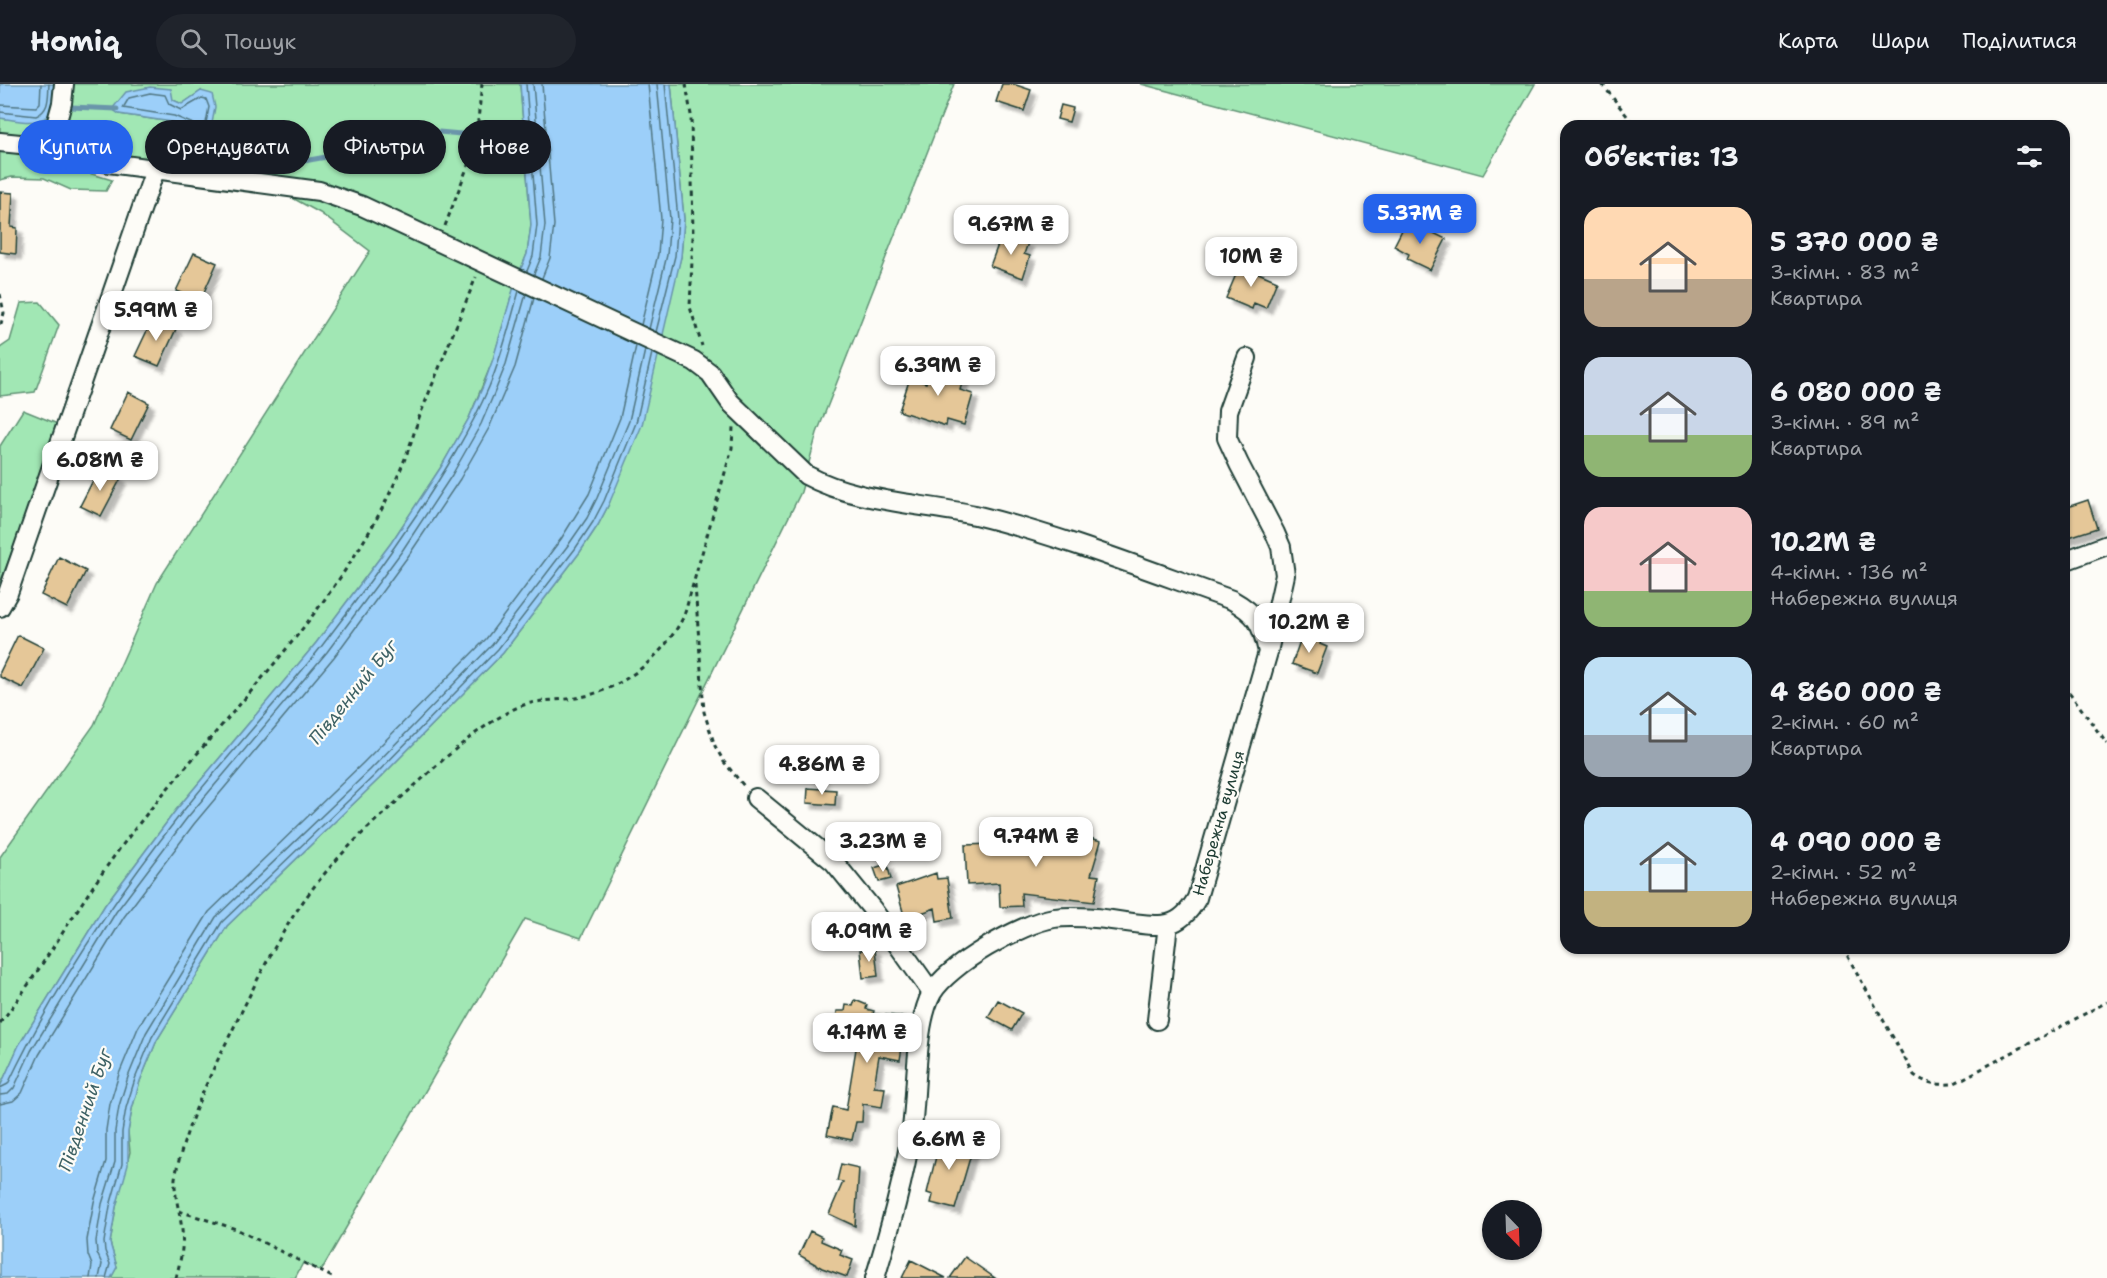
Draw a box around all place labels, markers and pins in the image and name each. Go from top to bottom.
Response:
pin: 5.37M ₴ [1365,194,1475,245]
pin: 9.67M ₴ [956,205,1066,256]
pin: 10M ₴ [1209,237,1293,288]
pin: 5.99M ₴ [101,291,211,342]
pin: 6.39M ₴ [883,346,993,397]
pin: 6.08M ₴ [45,441,155,492]
pin: 10.2M ₴ [1254,603,1364,654]
pin: 4.86M ₴ [767,745,877,796]
pin: 9.74M ₴ [981,817,1091,868]
pin: 3.23M ₴ [828,822,938,873]
pin: 4.09M ₴ [814,912,924,963]
pin: 4.14M ₴ [812,1013,922,1064]
pin: 6.6M ₴ [900,1120,998,1171]

